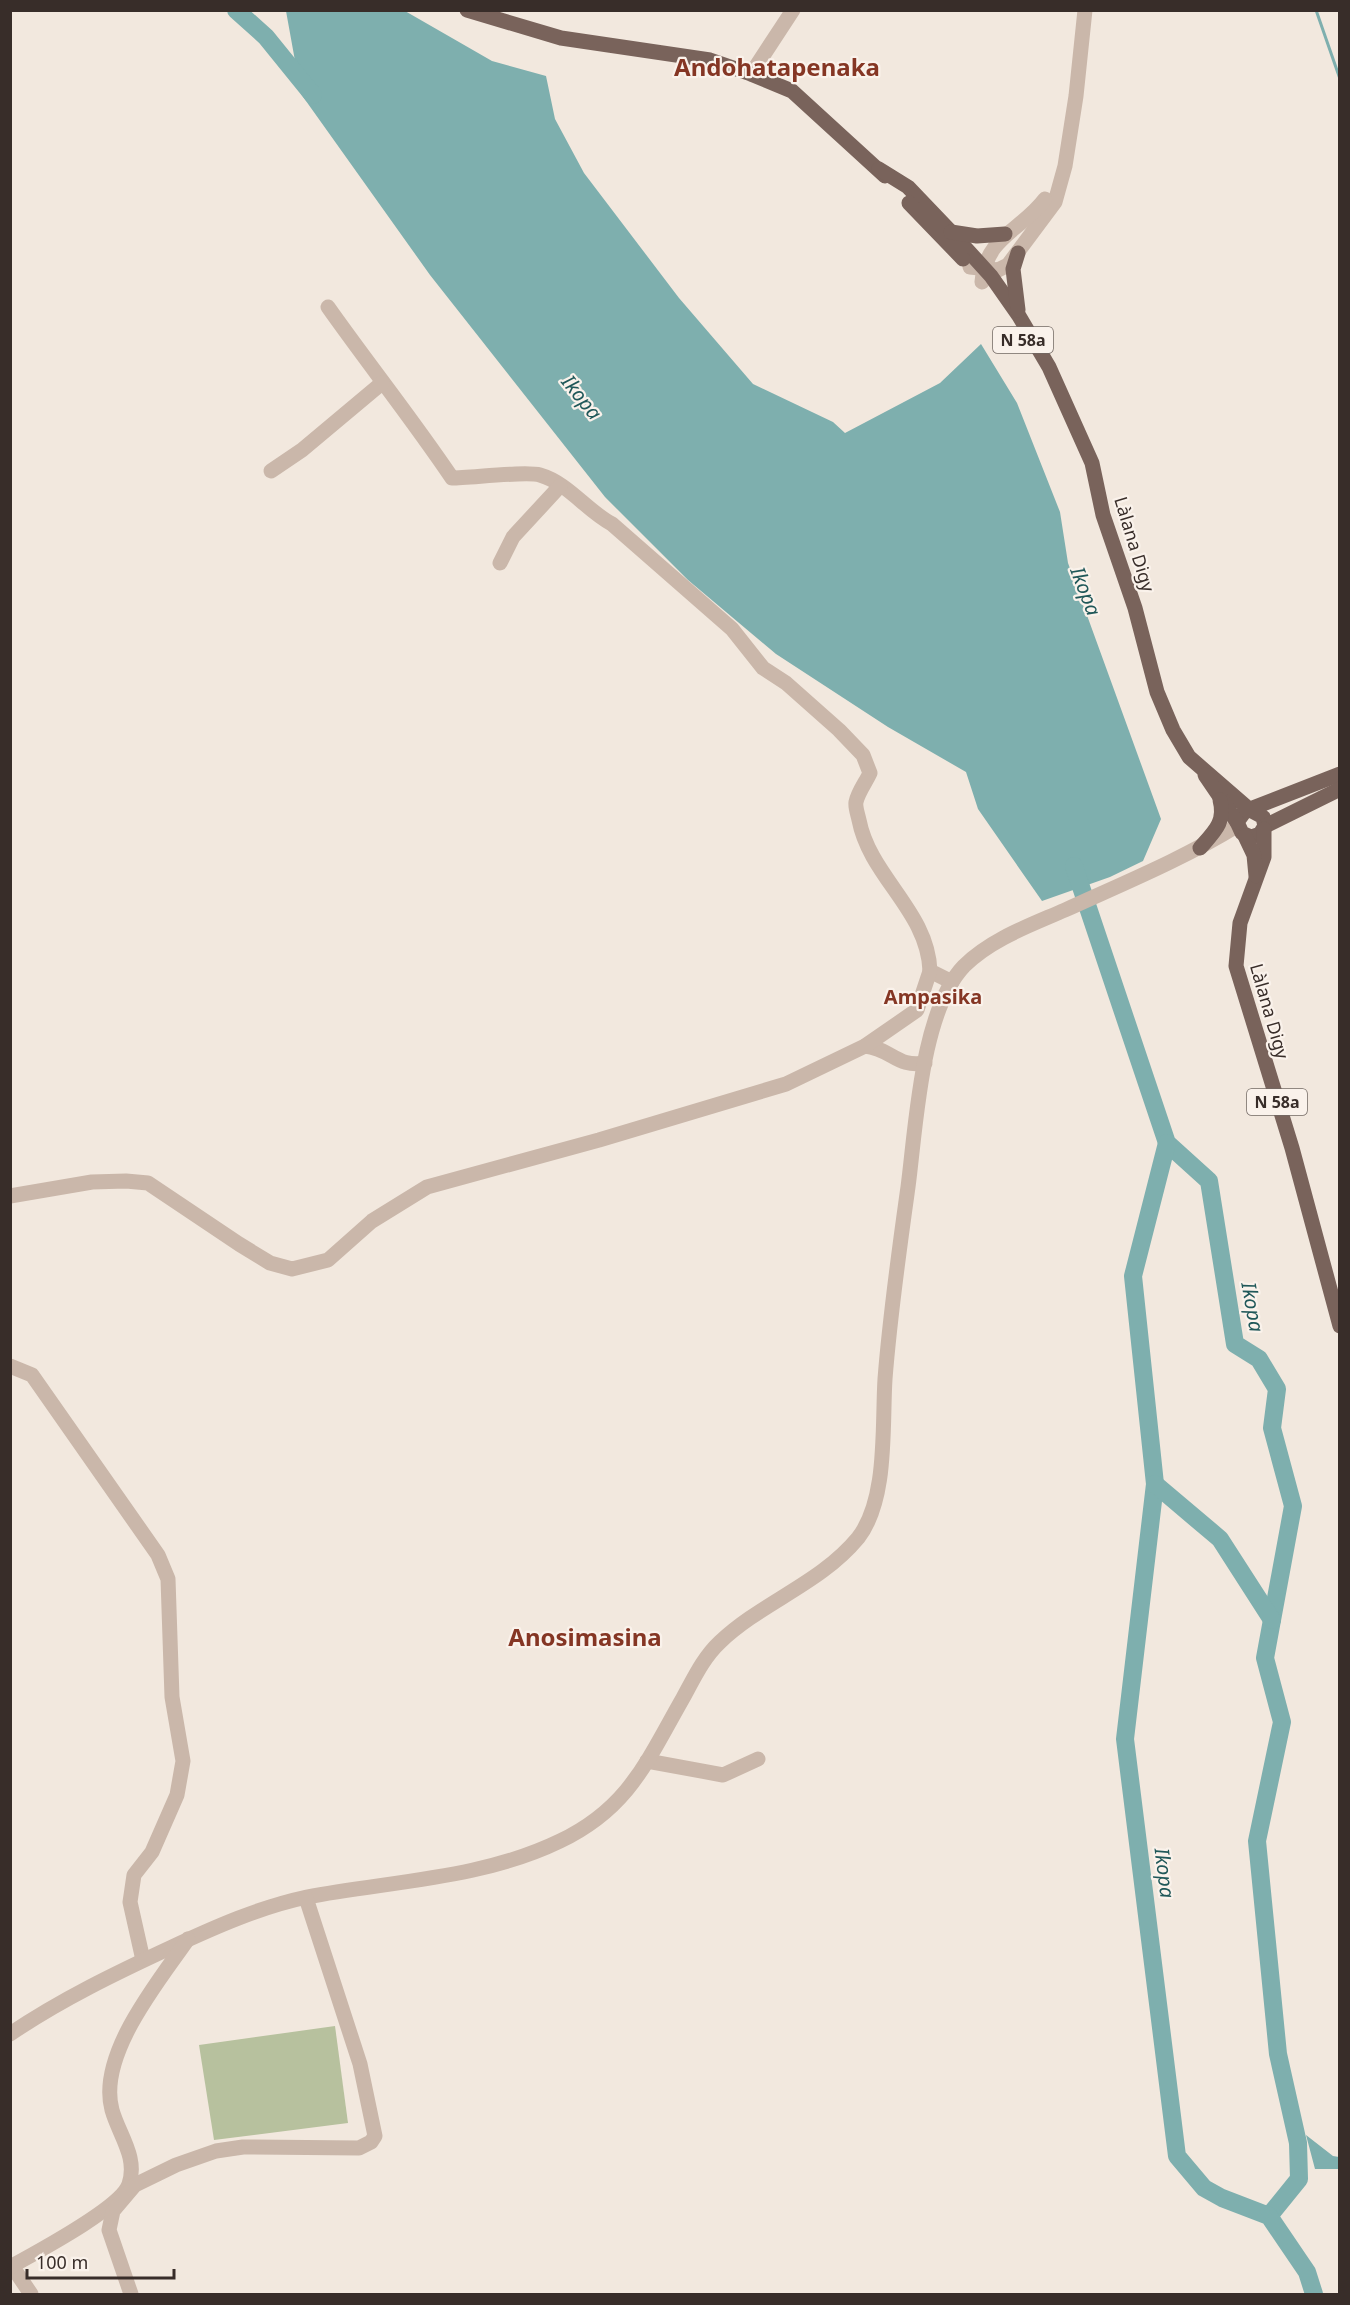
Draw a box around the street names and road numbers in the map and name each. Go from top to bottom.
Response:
road number: N 58a [993,327,1053,353]
street label: Làlana Digy [1109,494,1161,595]
street label: Làlana Digy [1245,960,1295,1062]
road number: N 58a [1247,1089,1307,1115]

